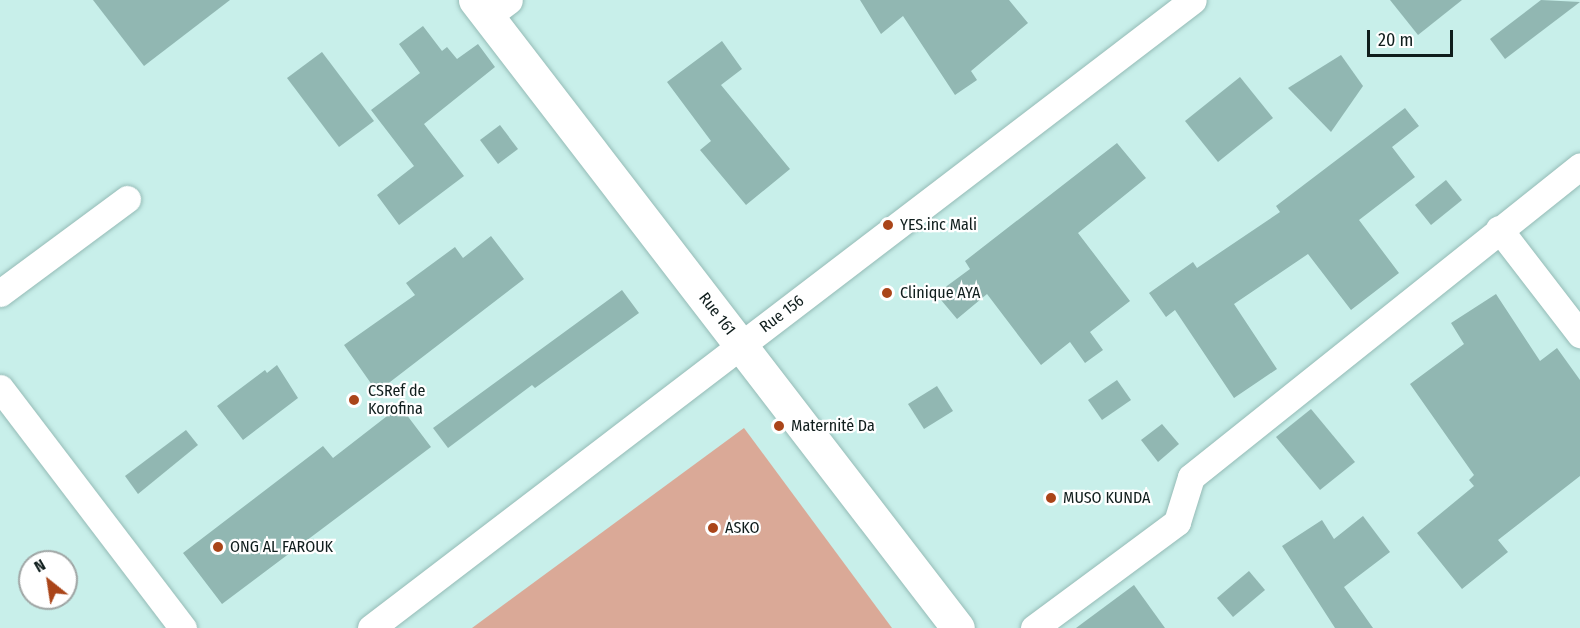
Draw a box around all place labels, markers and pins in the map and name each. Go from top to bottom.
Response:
place label: YES.inc Mali [900,215,977,235]
marker: YES.inc Mali [881,218,895,232]
place label: Clinique AYA [900,283,981,303]
marker: Clinique AYA [878,284,896,302]
place label: CSRef de Korofina [368,381,425,419]
marker: CSRef de Korofina [345,391,363,409]
place label: Maternité Da [791,416,875,436]
marker: Maternité Da [772,419,786,433]
place label: MUSO KUNDA [1063,488,1150,508]
marker: MUSO KUNDA [1044,491,1058,505]
place label: ASKO [725,518,760,538]
marker: ASKO [706,521,720,535]
place label: ONG AL FAROUK [230,537,333,557]
marker: ONG AL FAROUK [211,540,225,554]

